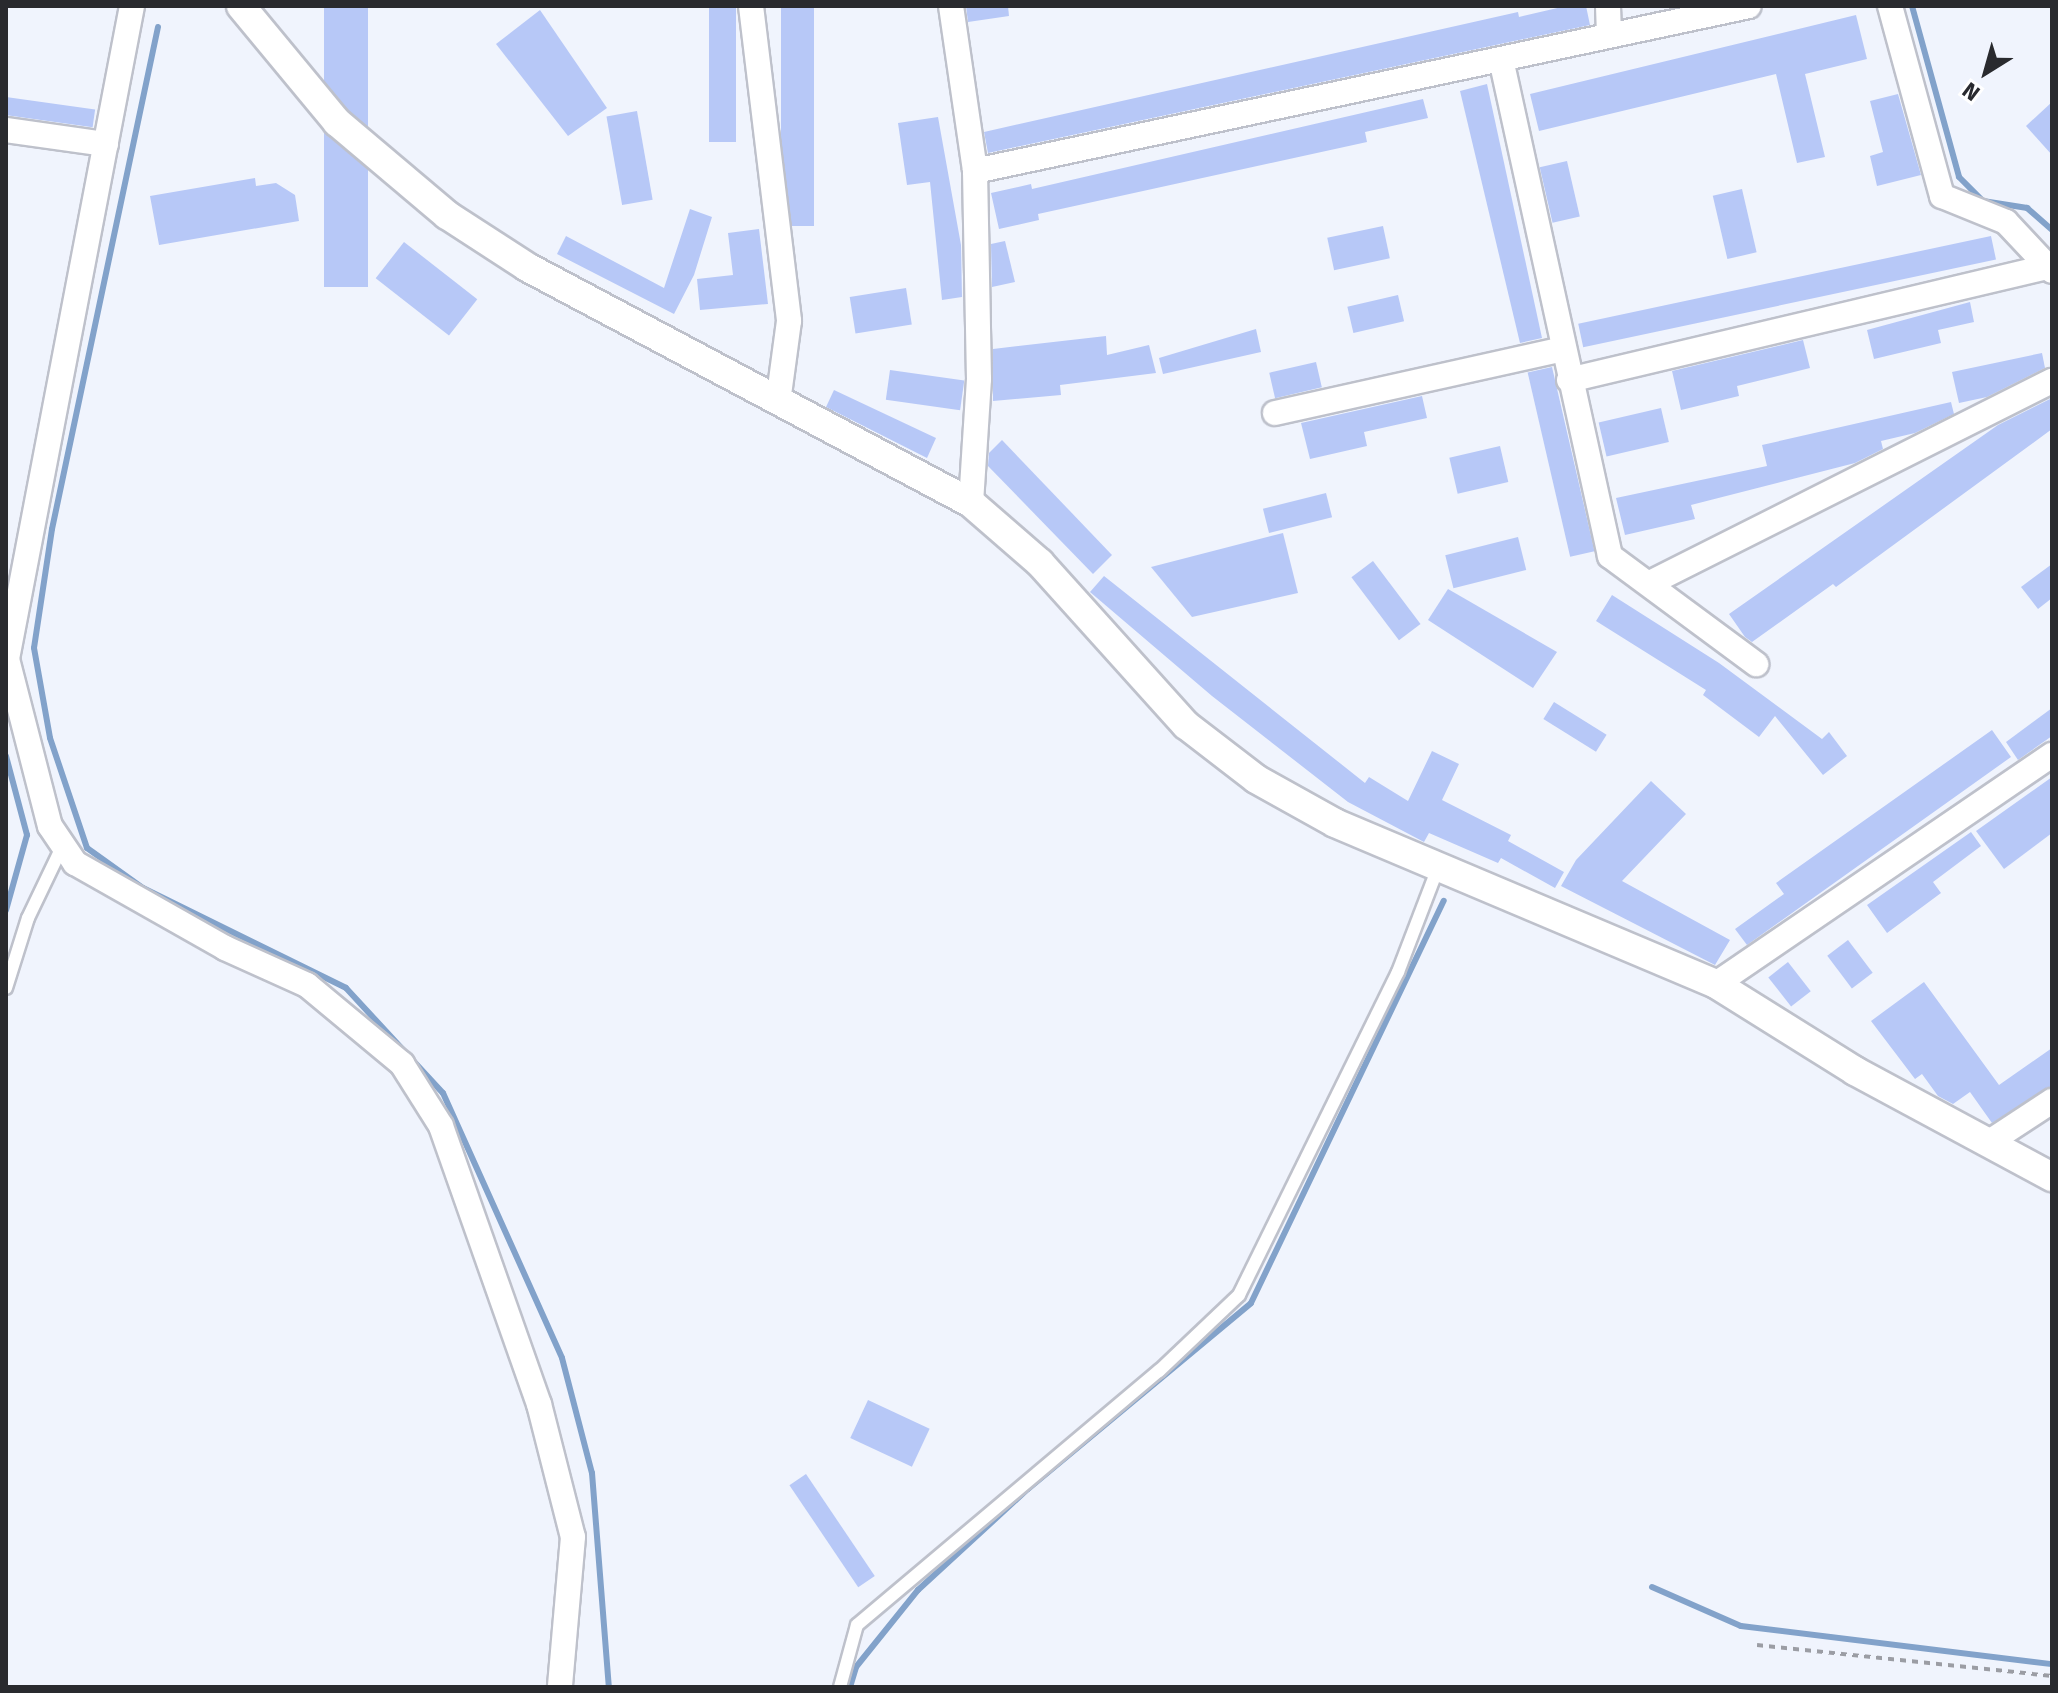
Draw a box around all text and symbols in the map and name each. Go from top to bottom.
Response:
north arrow [1946,32,2026,112]
text: N [1957,76,1985,107]

